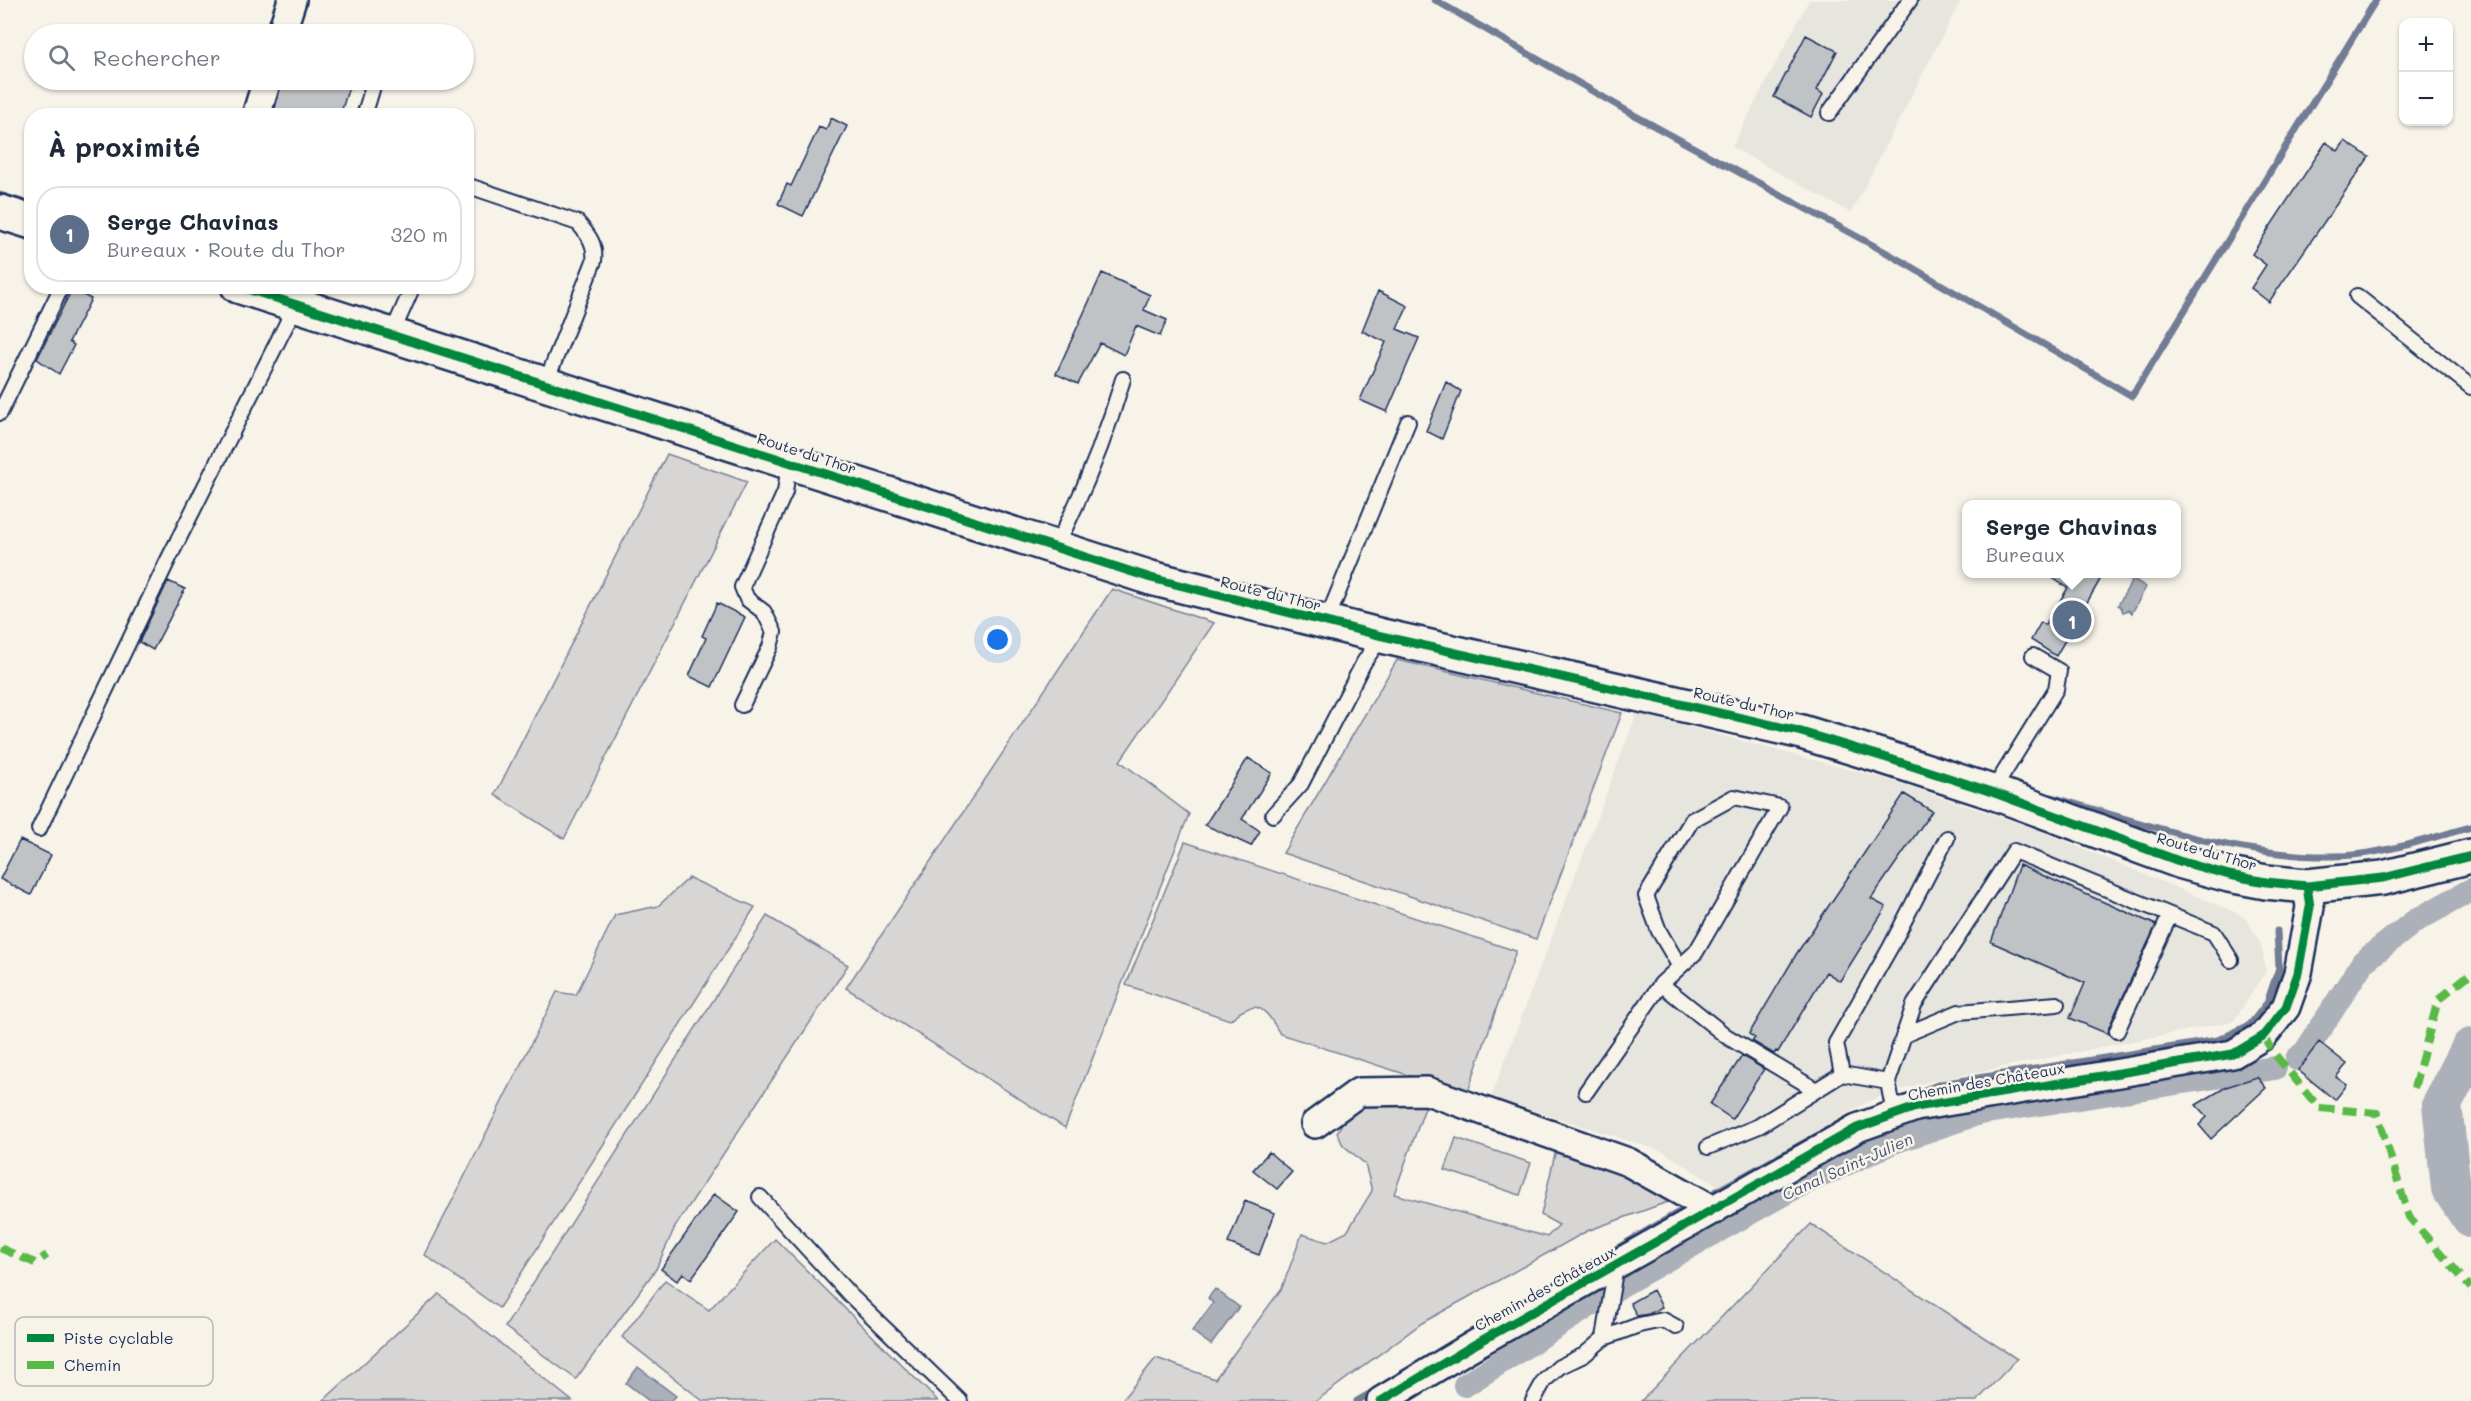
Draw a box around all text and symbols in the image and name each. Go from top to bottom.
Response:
map controls [2399,18,2453,126]
button: + [2399,18,2453,72]
search box [24,24,474,90]
icon: search [45,41,78,74]
text: Rechercher [93,43,221,72]
button: − [2399,72,2453,126]
text: À proximité [48,130,200,164]
text: Serge Chavinas [107,207,279,236]
text: 1 [65,221,74,247]
text: 320 m [390,221,448,247]
text: Bureaux · Route du Thor [107,236,345,262]
street label: Route du Thor [755,428,859,478]
popup [1962,500,2181,578]
text: Serge Chavinas [1986,512,2157,541]
text: Bureaux [1986,541,2065,567]
street label: Route du Thor [1219,571,1323,615]
pin: 1 [2052,598,2092,642]
your location [983,625,1012,654]
street label: Route du Thor [1691,682,1797,724]
street label: Route du Thor [2155,827,2259,875]
street label: Chemin des Châteaux [1906,1057,2066,1105]
water label: Canal Saint-Julien [1778,1128,1916,1204]
street label: Chemin des Châteaux [1471,1241,1620,1335]
legend [15,1317,213,1386]
text: Piste cyclable [64,1327,174,1348]
text: Chemin [64,1354,121,1375]

